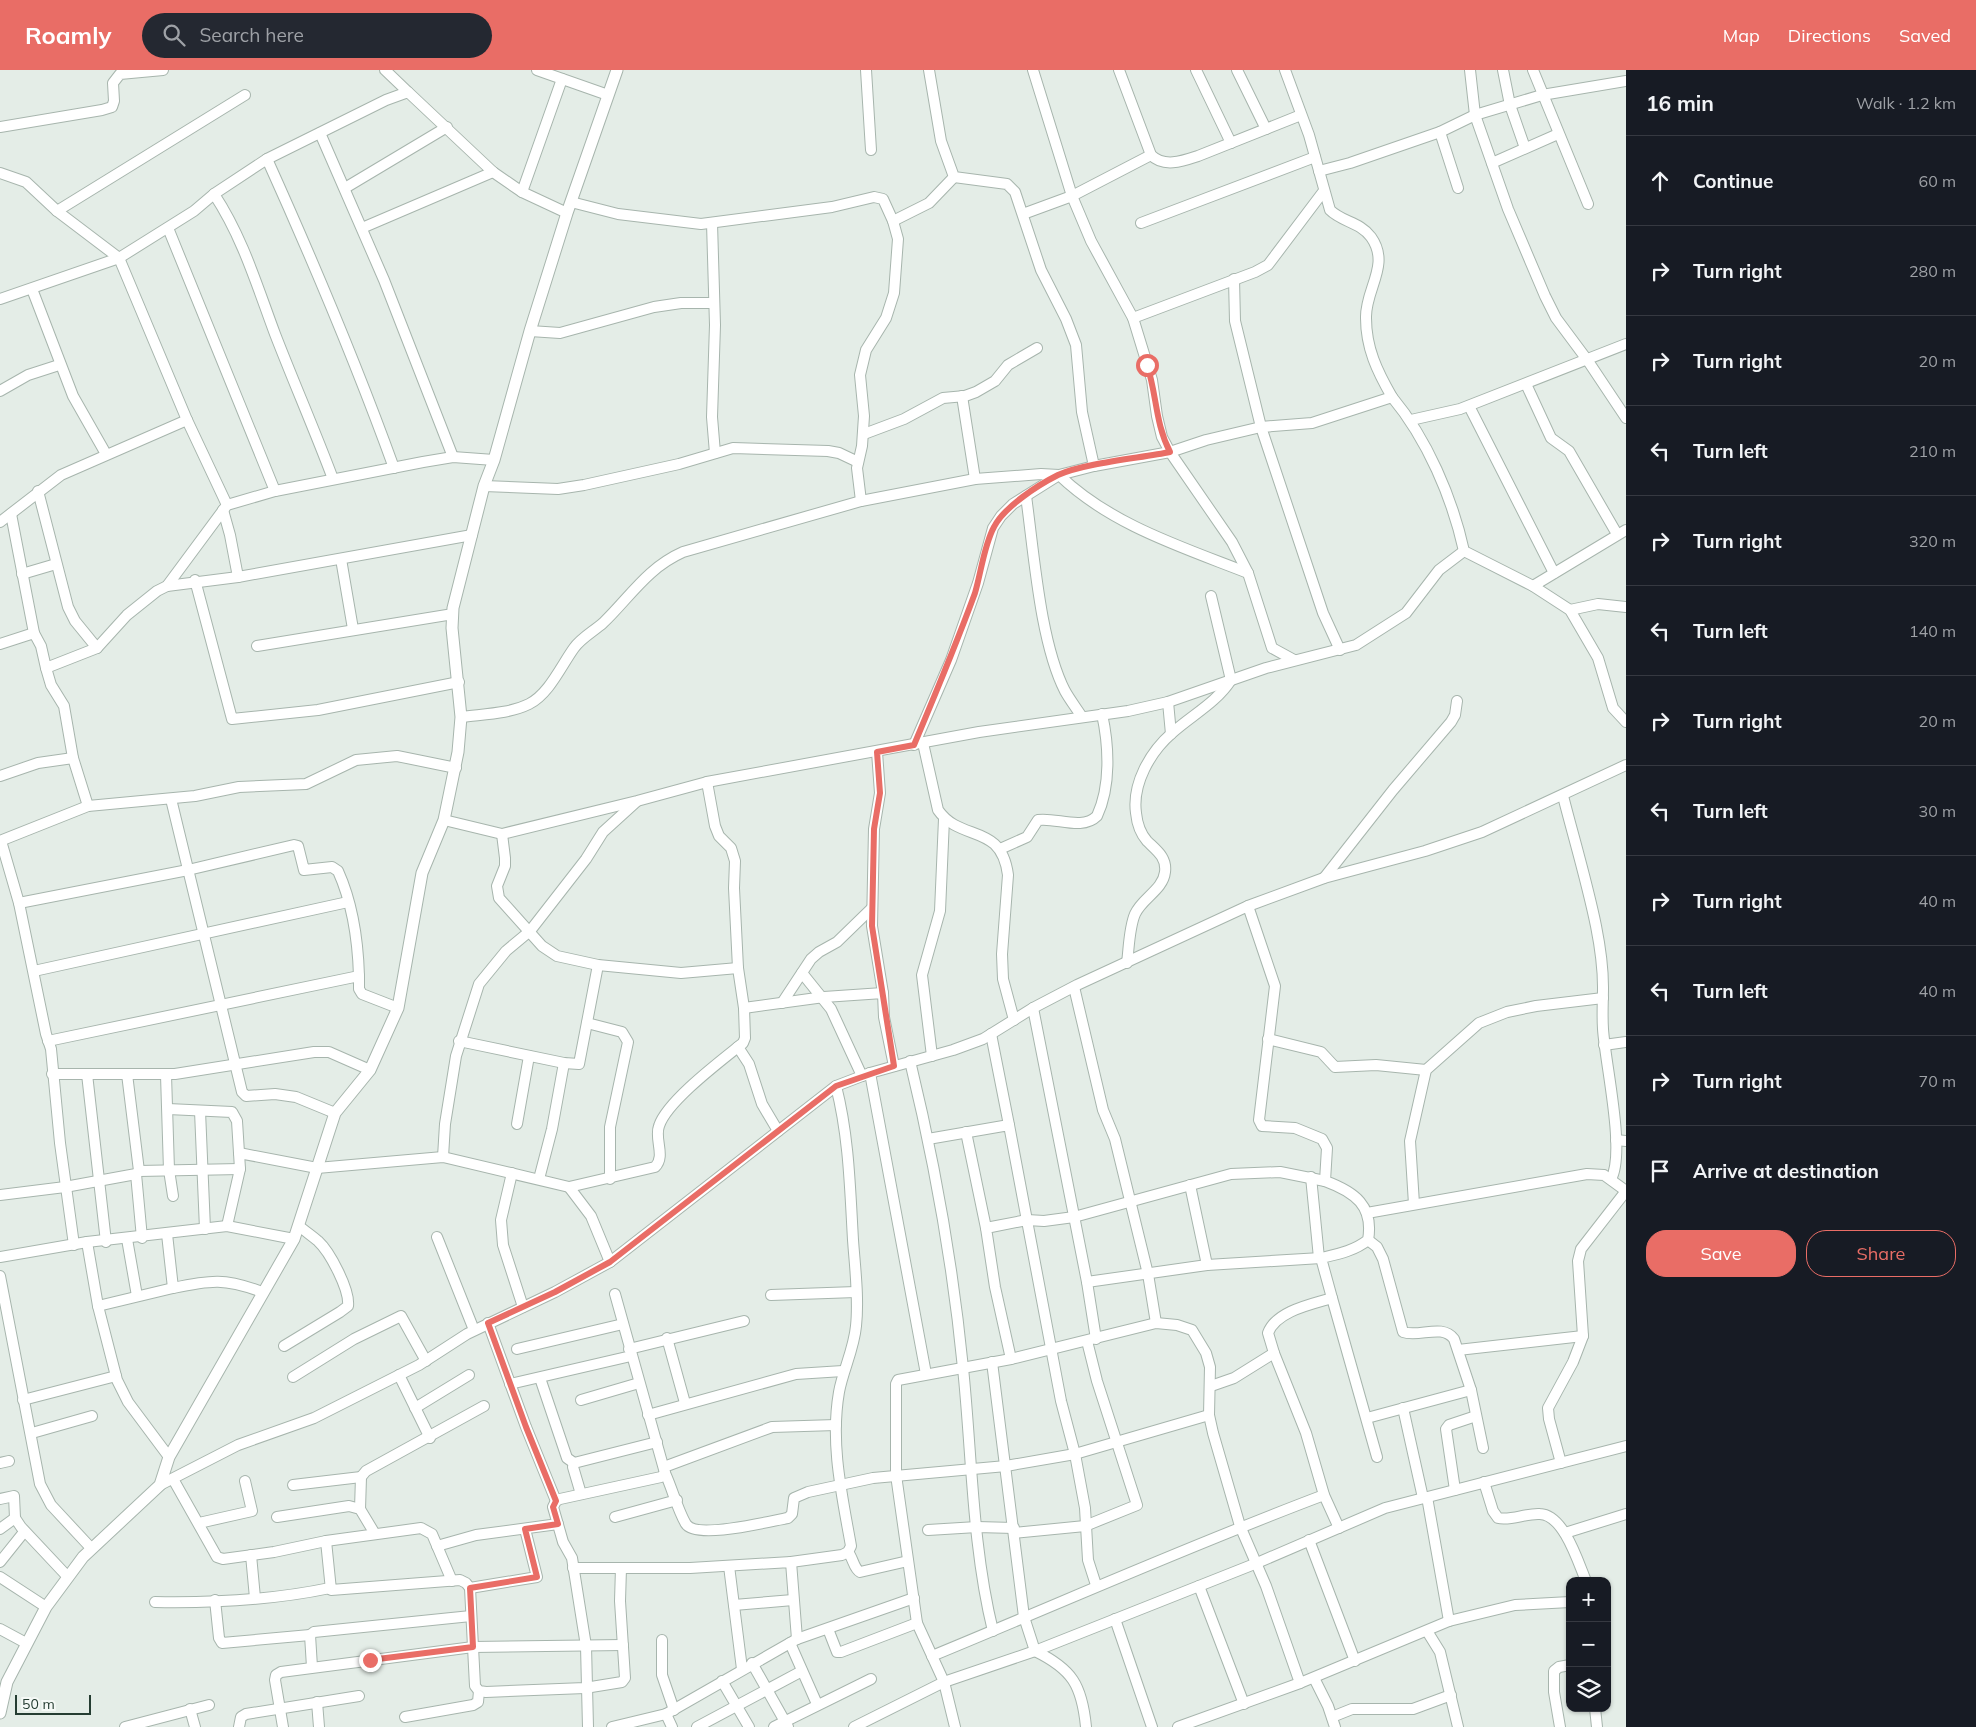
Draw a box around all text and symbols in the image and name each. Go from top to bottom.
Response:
search box [142,13,492,58]
text: Roamly [25,20,112,50]
icon: search [160,21,188,49]
text: Search here [200,23,304,47]
text: Map [1723,24,1760,47]
text: Directions [1788,24,1871,47]
text: Saved [1899,24,1951,47]
text: 16 min [1646,90,1714,116]
text: Walk · 1.2 km [1856,93,1956,113]
icon: ahead [1646,167,1674,195]
text: Continue [1693,169,1773,193]
text: 60 m [1919,171,1956,191]
icon: right [1646,257,1674,285]
text: Turn right [1693,259,1782,283]
text: 280 m [1909,261,1956,281]
icon: right [1646,347,1674,375]
text: Turn right [1693,349,1782,373]
text: 20 m [1919,351,1956,371]
route start [1136,354,1159,377]
icon: left [1646,437,1674,465]
text: Turn left [1693,439,1768,463]
text: 210 m [1909,441,1956,461]
icon: right [1646,527,1674,555]
text: Turn right [1693,529,1782,553]
text: 320 m [1909,531,1956,551]
icon: left [1646,617,1674,645]
text: Turn left [1693,619,1768,643]
text: 140 m [1909,621,1956,641]
icon: right [1646,707,1674,735]
text: Turn right [1693,709,1782,733]
text: 20 m [1919,711,1956,731]
icon: left [1646,797,1674,825]
text: Turn left [1693,799,1768,823]
text: 30 m [1919,801,1956,821]
icon: right [1646,887,1674,915]
text: Turn right [1693,889,1782,913]
text: 40 m [1919,891,1956,911]
icon: left [1646,977,1674,1005]
text: Turn left [1693,979,1768,1003]
text: 40 m [1919,981,1956,1001]
icon: right [1646,1067,1674,1095]
text: Turn right [1693,1069,1782,1093]
text: 70 m [1919,1071,1956,1091]
icon: arrive [1646,1157,1674,1185]
text: Arrive at destination [1693,1159,1879,1183]
button: Save [1646,1230,1796,1277]
button: Share [1806,1230,1956,1277]
map controls [1566,1577,1611,1712]
button: + [1566,1577,1611,1622]
button: − [1566,1622,1611,1667]
route end [359,1649,382,1672]
button: layers [1566,1667,1611,1712]
scale bar [15,1692,91,1715]
text: 50 m [22,1695,55,1713]

